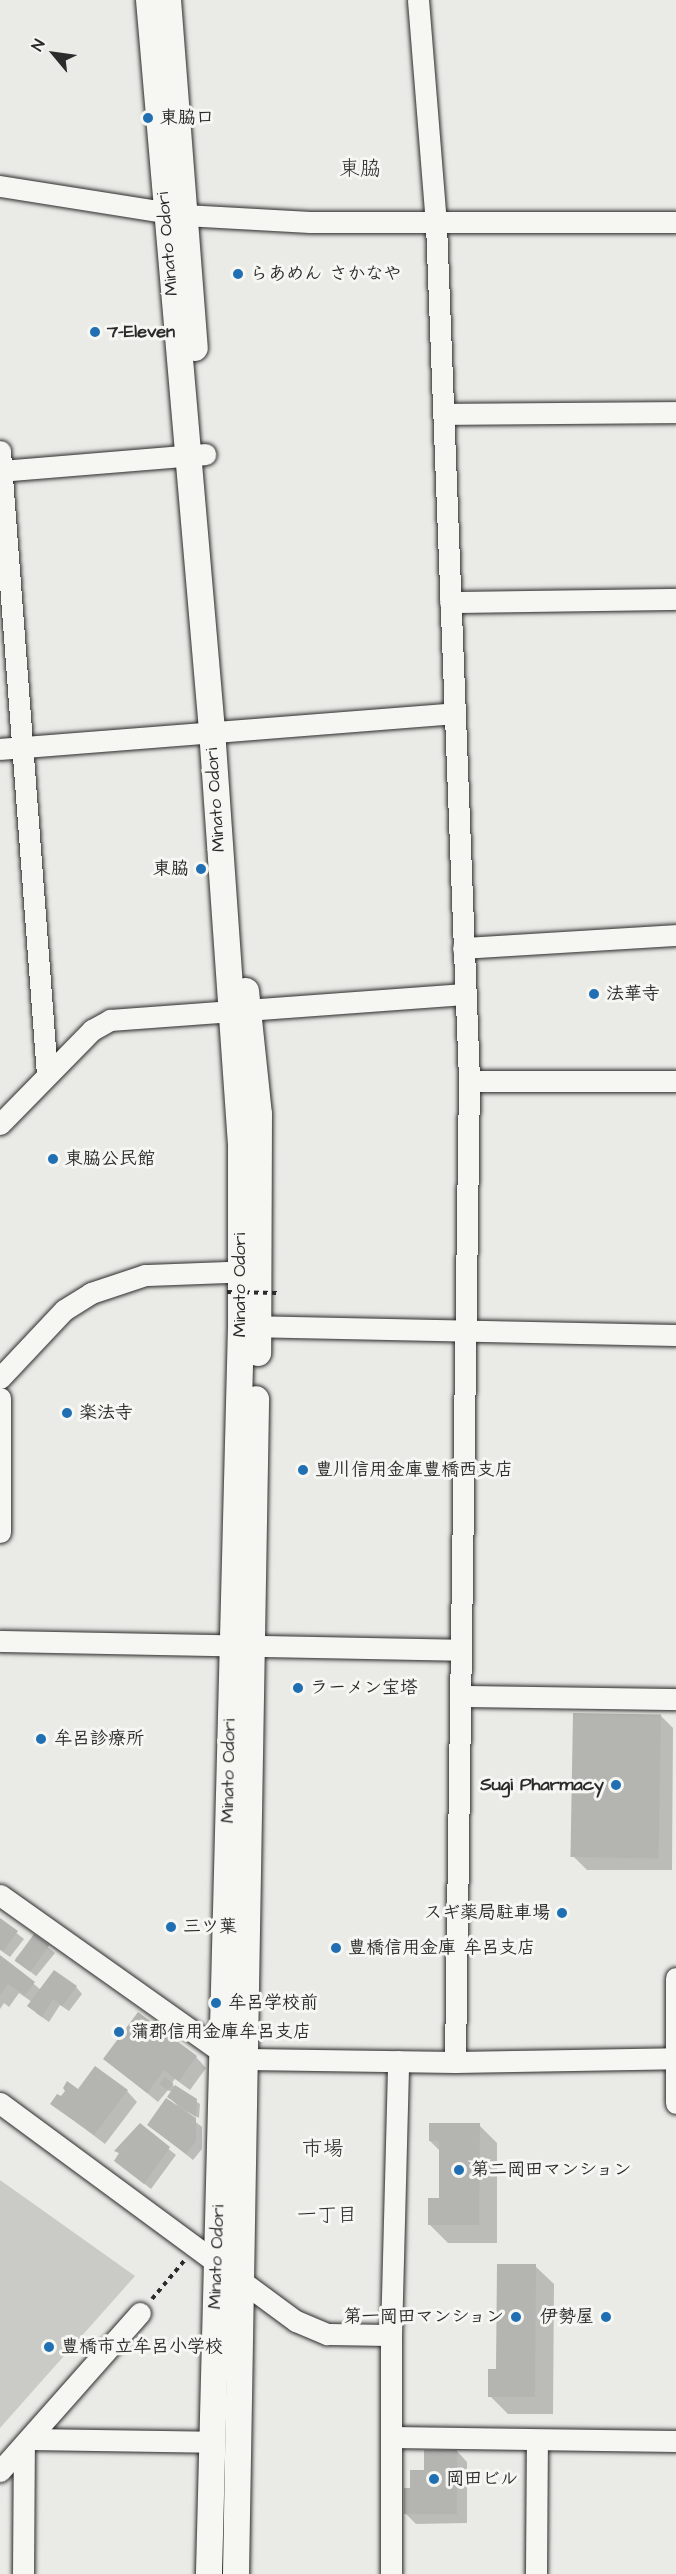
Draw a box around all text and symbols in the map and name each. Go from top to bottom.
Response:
north arrow [24,24,84,84]
text: N [26,36,50,55]
place label: 東脇口 [160,107,214,129]
marker: 東脇口 [141,111,155,125]
district label: 東脇 [339,156,381,182]
street label: Minato Odori [153,191,183,297]
place label: らあめん さかなや [250,263,401,285]
marker: らあめん さかなや [231,267,245,281]
place label: 7-Eleven [107,321,175,343]
marker: 7-Eleven [88,325,102,339]
street label: Minato Odori [202,747,230,853]
place label: 東脇 [153,858,189,880]
marker: 東脇 [194,862,208,876]
place label: 法華寺 [606,983,660,1005]
marker: 法華寺 [587,987,601,1001]
place label: 東脇公民館 [65,1148,155,1170]
marker: 東脇公民館 [46,1152,60,1166]
street label: Minato Odori [229,1233,251,1337]
place label: 楽法寺 [79,1402,133,1424]
marker: 楽法寺 [60,1406,74,1420]
place label: 豊川信用金庫豊橋西支店 [315,1459,513,1481]
marker: 豊川信用金庫豊橋西支店 [296,1463,310,1477]
place label: ラーメン宝塔 [310,1677,418,1699]
marker: ラーメン宝塔 [291,1681,305,1695]
street label: Minato Odori [217,1719,241,1823]
place label: 牟呂診療所 [54,1728,144,1750]
marker: 牟呂診療所 [32,1730,50,1748]
place label: Sugi Pharmacy [480,1774,604,1796]
marker: Sugi Pharmacy [609,1778,623,1792]
place label: スギ薬局駐車場 [424,1902,550,1924]
marker: スギ薬局駐車場 [555,1906,569,1920]
place label: 三ツ葉 [183,1916,237,1938]
marker: 三ツ葉 [164,1920,178,1934]
place label: 豊橋信用金庫 牟呂支店 [348,1937,535,1959]
marker: 豊橋信用金庫 牟呂支店 [329,1941,343,1955]
place label: 牟呂学校前 [228,1992,318,2014]
marker: 牟呂学校前 [209,1996,223,2010]
place label: 蒲郡信用金庫牟呂支店 [131,2021,311,2043]
marker: 蒲郡信用金庫牟呂支店 [112,2025,126,2039]
district label: 市場 [302,2136,344,2162]
place label: 第二岡田マンション [471,2159,633,2181]
marker: 第二岡田マンション [452,2163,466,2177]
district label: 一丁目 [297,2203,357,2227]
street label: Minato Odori [204,2204,230,2310]
place label: 第一岡田マンション [342,2306,504,2328]
place label: 伊勢屋 [540,2306,594,2328]
marker: 第一岡田マンション [509,2310,523,2324]
marker: 伊勢屋 [599,2310,613,2324]
place label: 豊橋市立牟呂小学校 [61,2336,223,2358]
marker: 豊橋市立牟呂小学校 [42,2340,56,2354]
place label: 岡田ビル [446,2468,518,2490]
marker: 岡田ビル [427,2472,441,2486]

